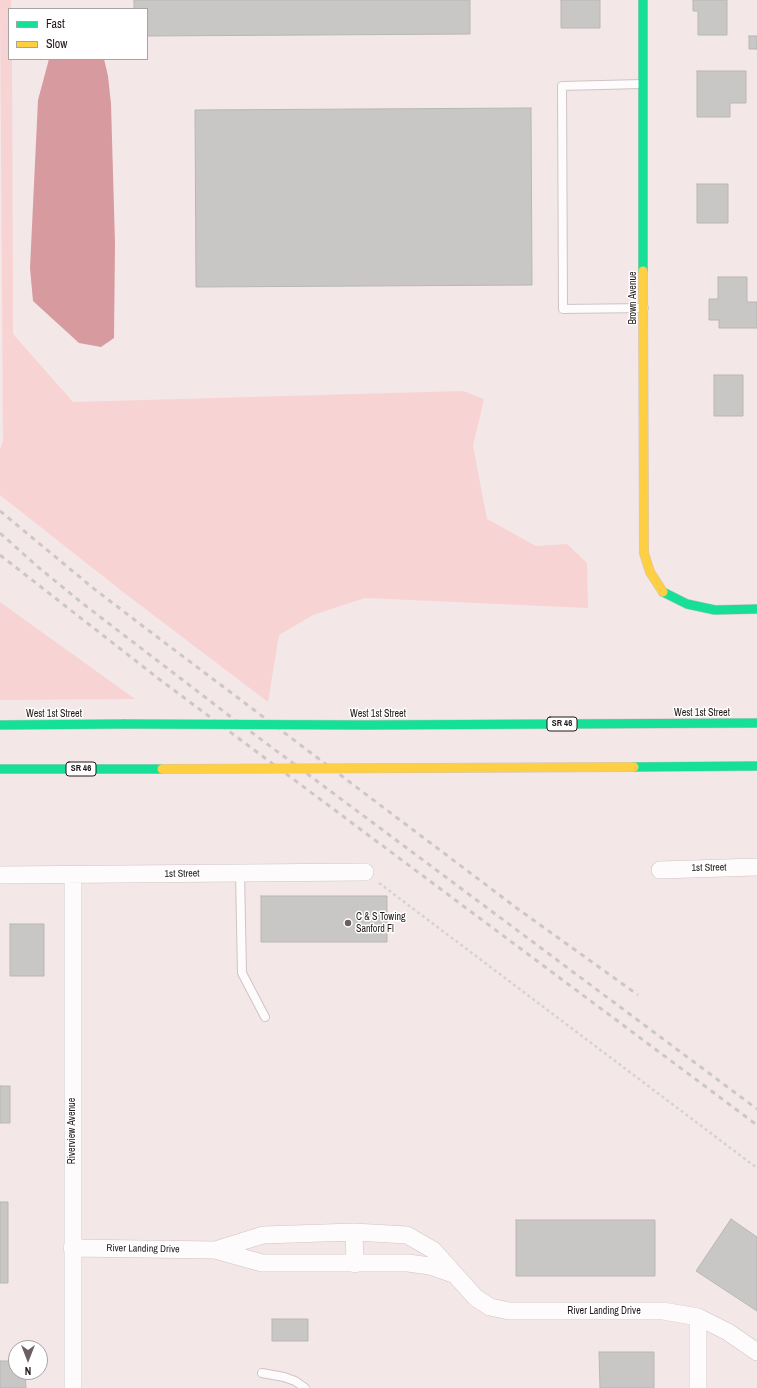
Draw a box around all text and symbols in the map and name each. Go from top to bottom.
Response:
legend [8,8,148,60]
text: Fast [46,16,65,32]
text: Slow [46,36,67,52]
street label: Brown Avenue [627,271,639,325]
street label: West 1st Street [674,707,730,719]
street label: West 1st Street [26,708,82,720]
street label: West 1st Street [350,708,406,720]
road number: SR 46 [547,717,577,731]
road number: SR 46 [66,762,96,776]
street label: 1st Street [691,862,727,874]
street label: 1st Street [164,868,200,880]
place label: C & S Towing Sanford Fl [356,911,406,934]
marker: C & S Towing Sanford Fl [343,918,353,928]
street label: Riverview Avenue [66,1098,78,1164]
street label: River Landing Drive [106,1242,180,1256]
street label: River Landing Drive [567,1305,641,1317]
north arrow [8,1340,48,1380]
text: N [25,1364,31,1378]

